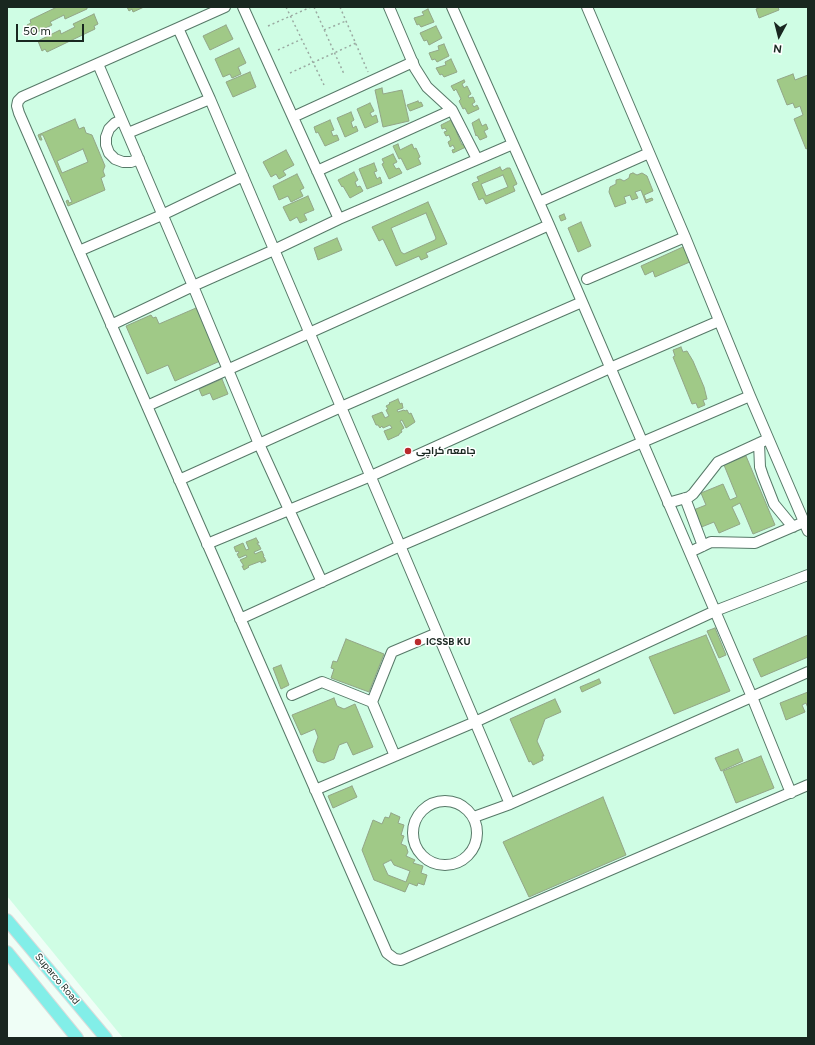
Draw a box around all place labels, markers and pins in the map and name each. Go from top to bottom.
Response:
place label: جامعہ کراچی [416,445,475,457]
marker: جامعہ کراچی [403,446,413,456]
place label: ICSSB KU [426,636,470,648]
marker: ICSSB KU [413,637,423,647]

